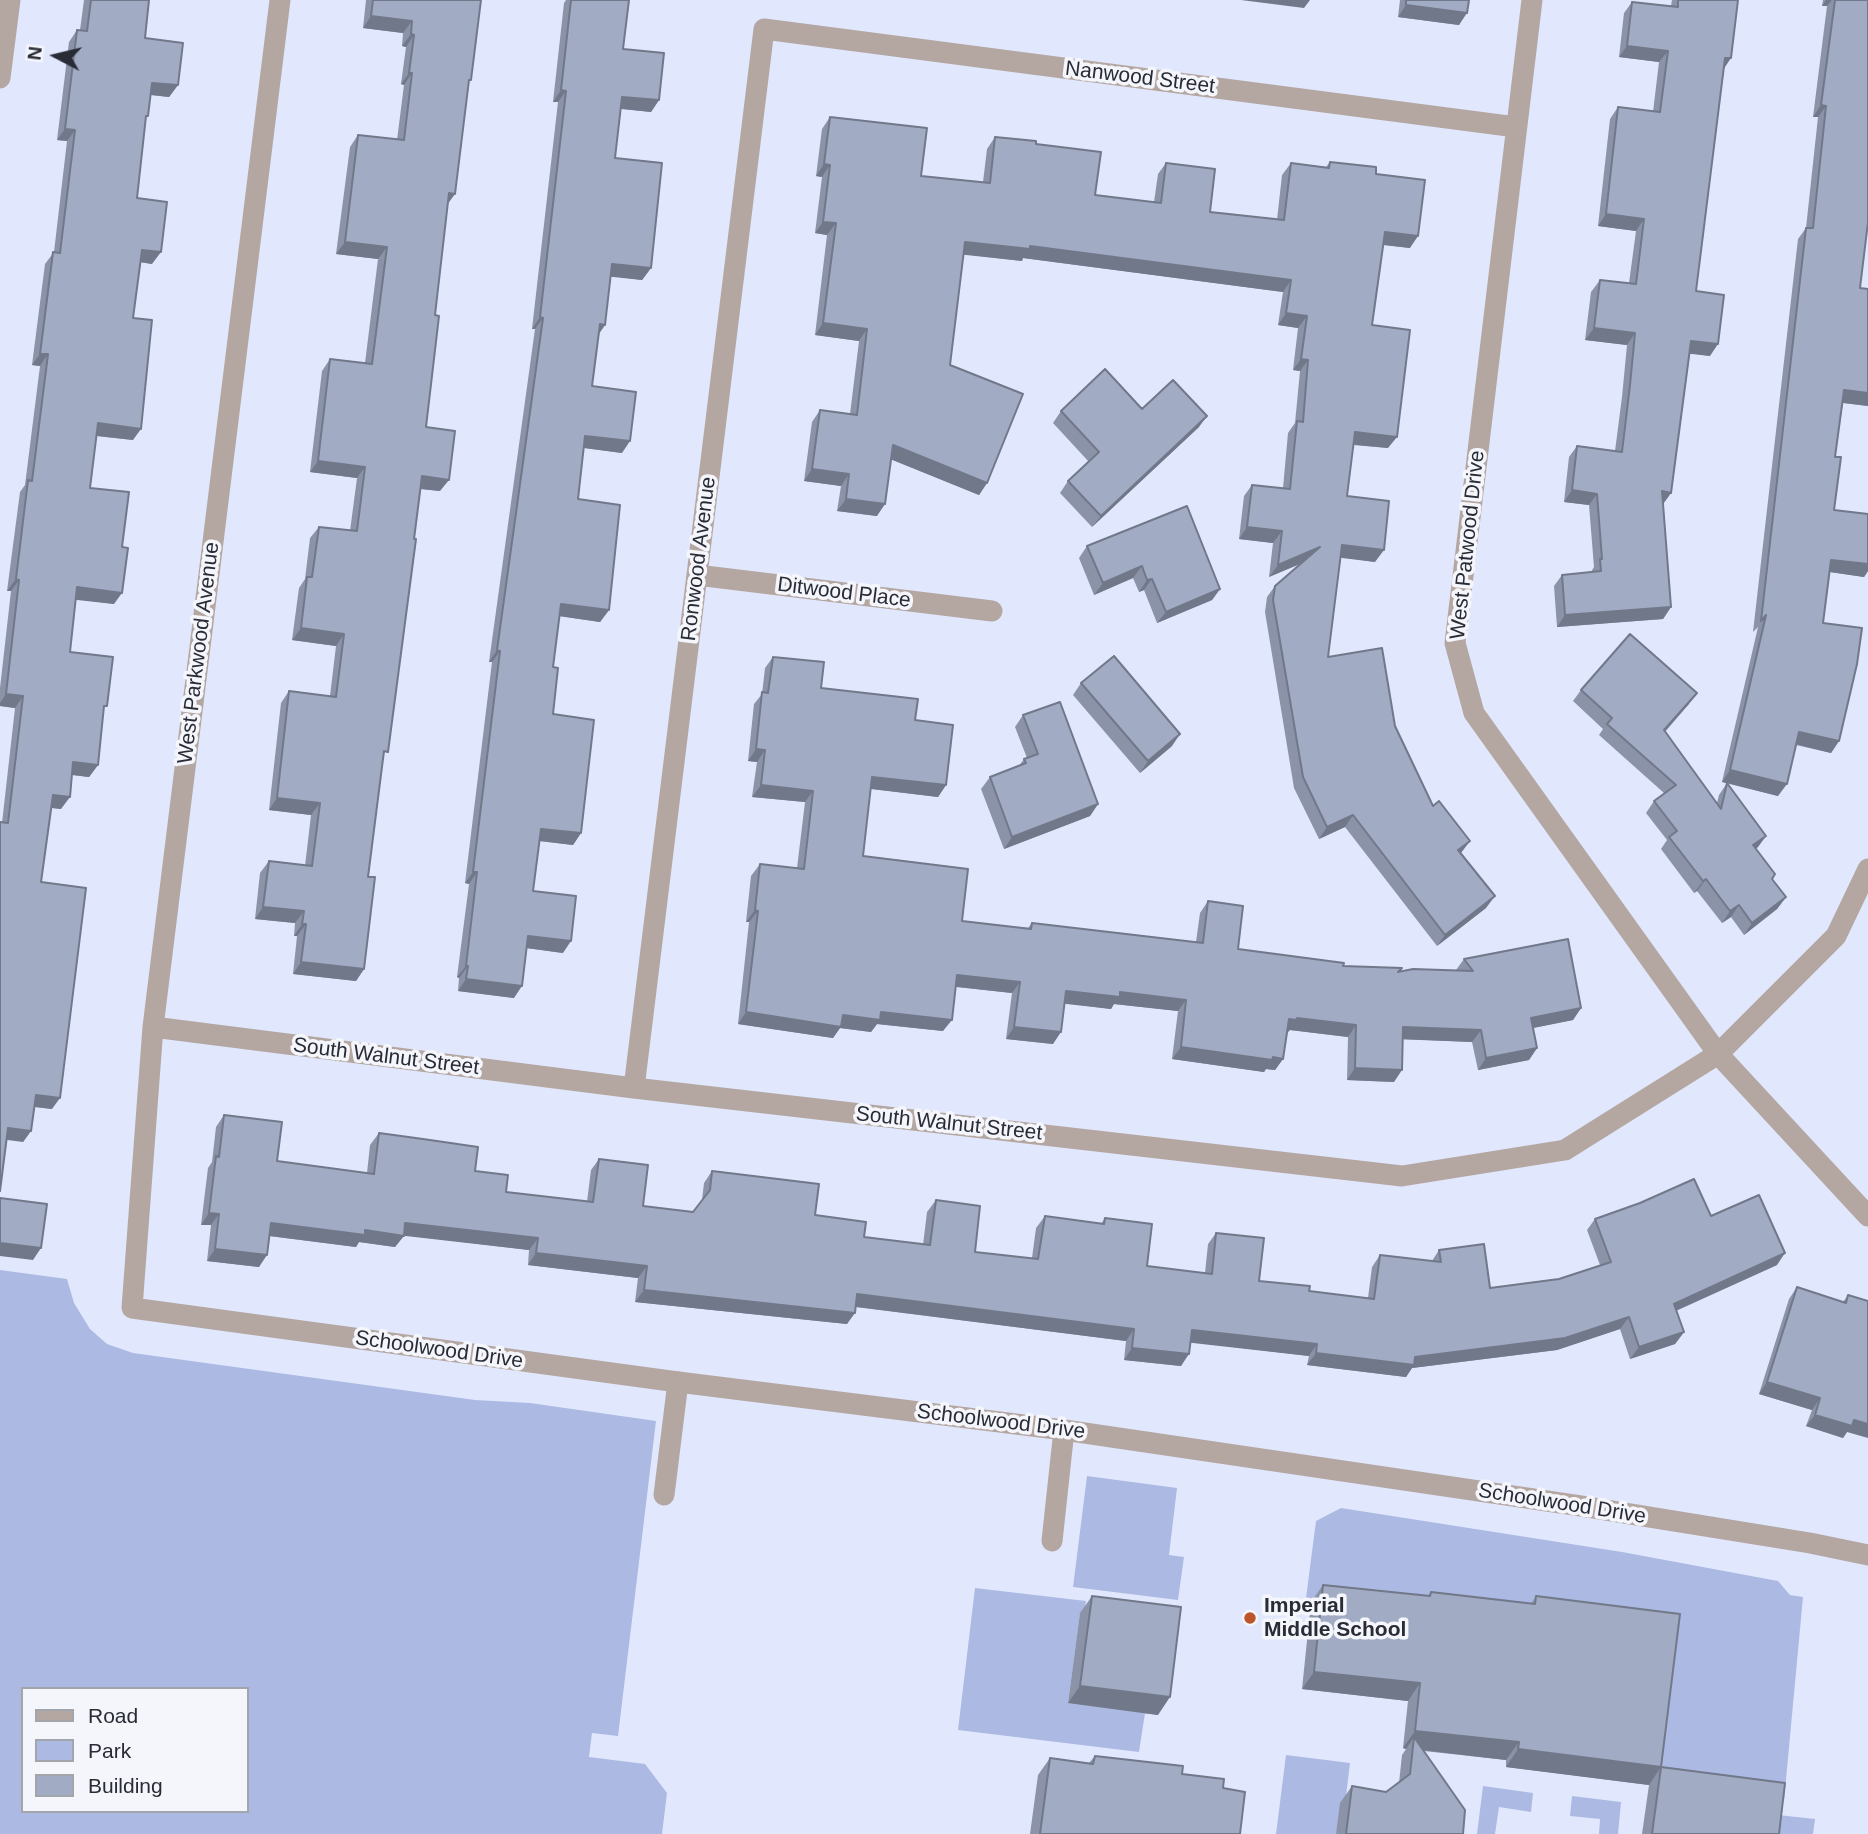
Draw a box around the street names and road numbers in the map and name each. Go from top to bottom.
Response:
street label: Nanwood Street [1064,56,1216,100]
street label: West Patwood Drive [1446,449,1490,641]
street label: Ronwood Avenue [676,475,722,643]
street label: West Parkwood Avenue [173,541,225,765]
street label: Ditwood Place [776,572,912,614]
street label: South Walnut Street [292,1033,480,1081]
street label: South Walnut Street [855,1102,1043,1146]
street label: Schoolwood Drive [353,1326,525,1374]
street label: Schoolwood Drive [915,1399,1087,1445]
street label: Schoolwood Drive [1476,1478,1648,1530]

